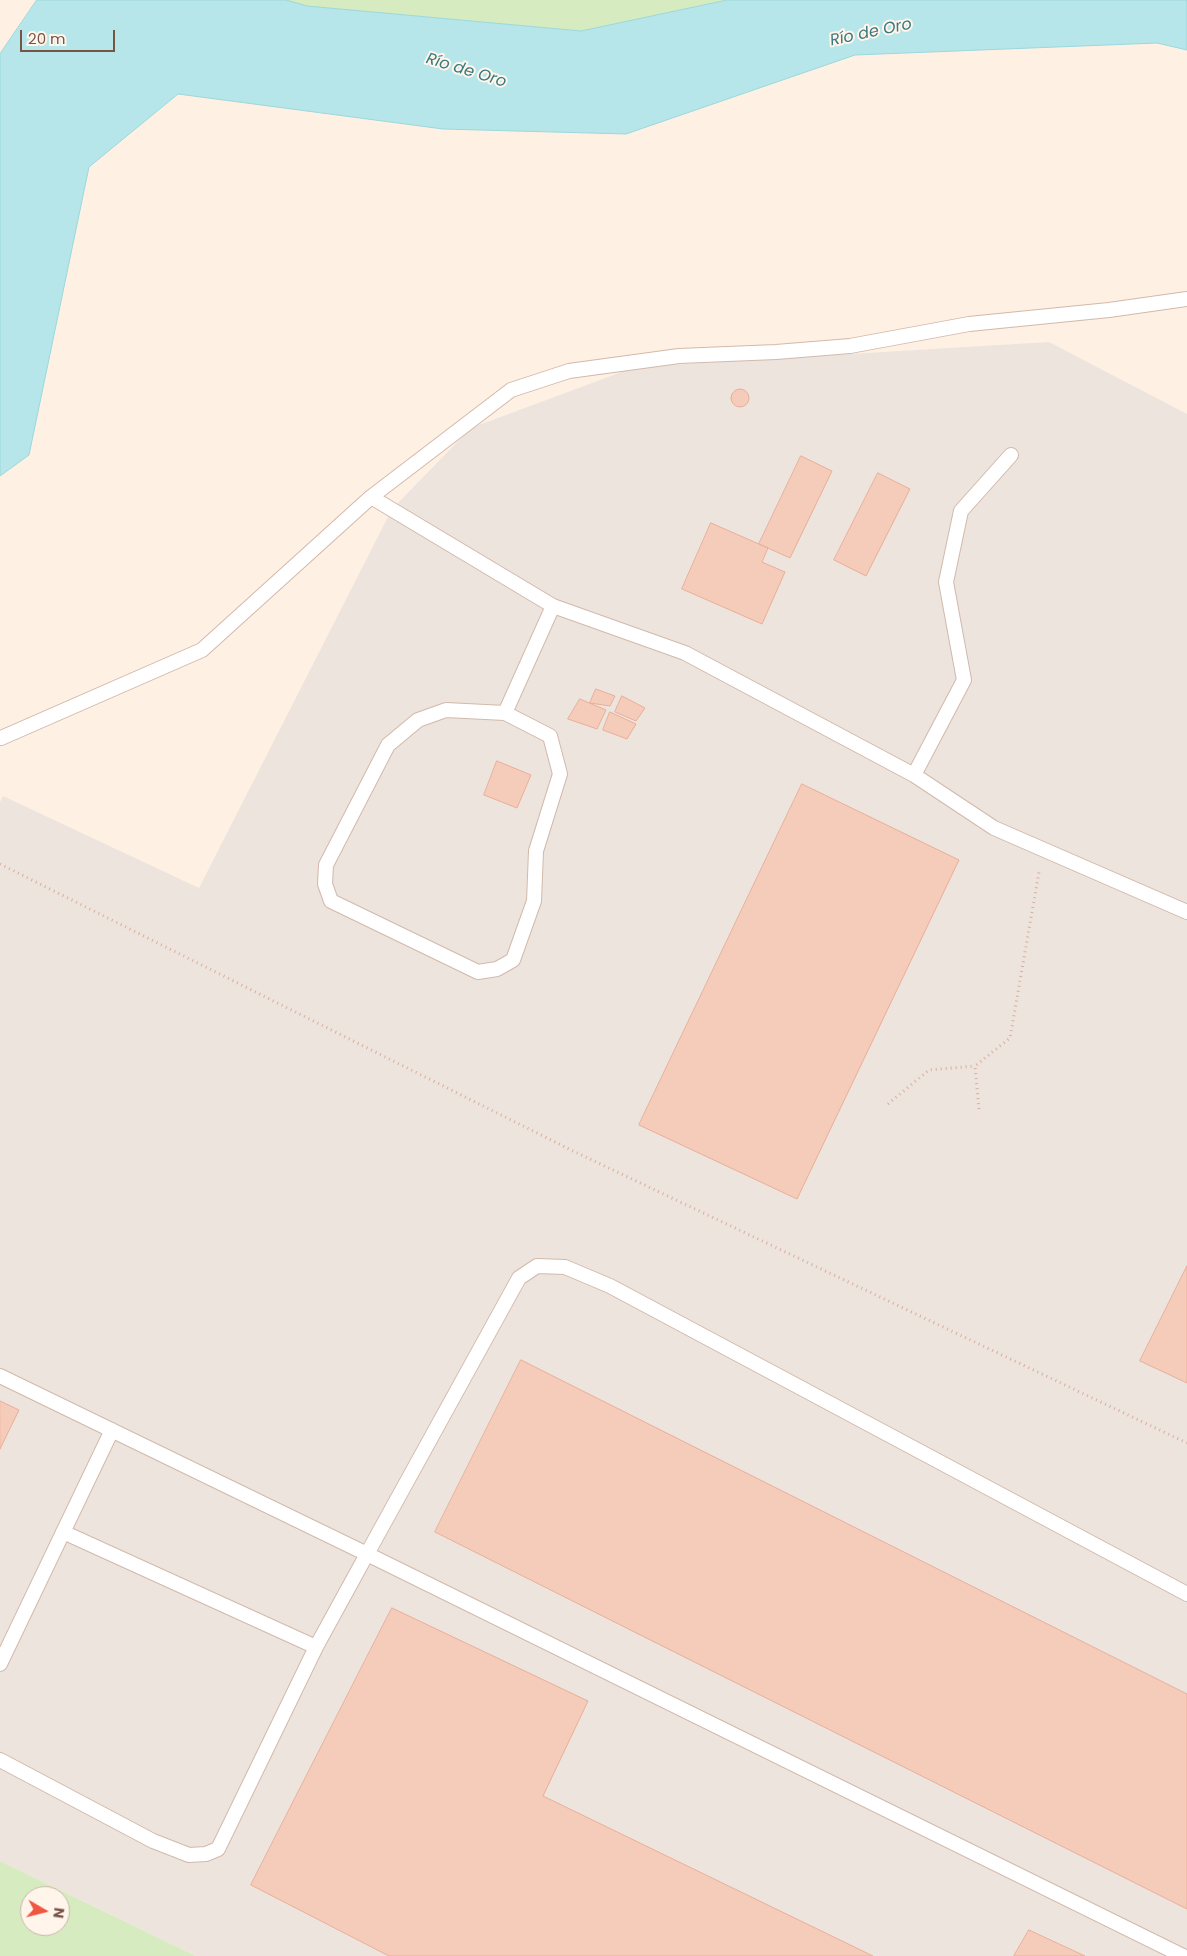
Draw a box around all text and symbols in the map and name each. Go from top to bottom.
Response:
water label: Río de Oro [828,15,914,51]
scale bar [22,20,118,52]
text: 20 m [28,28,66,49]
water label: Río de Oro [424,50,508,92]
north arrow [20,1886,70,1936]
text: N [48,1906,69,1920]

